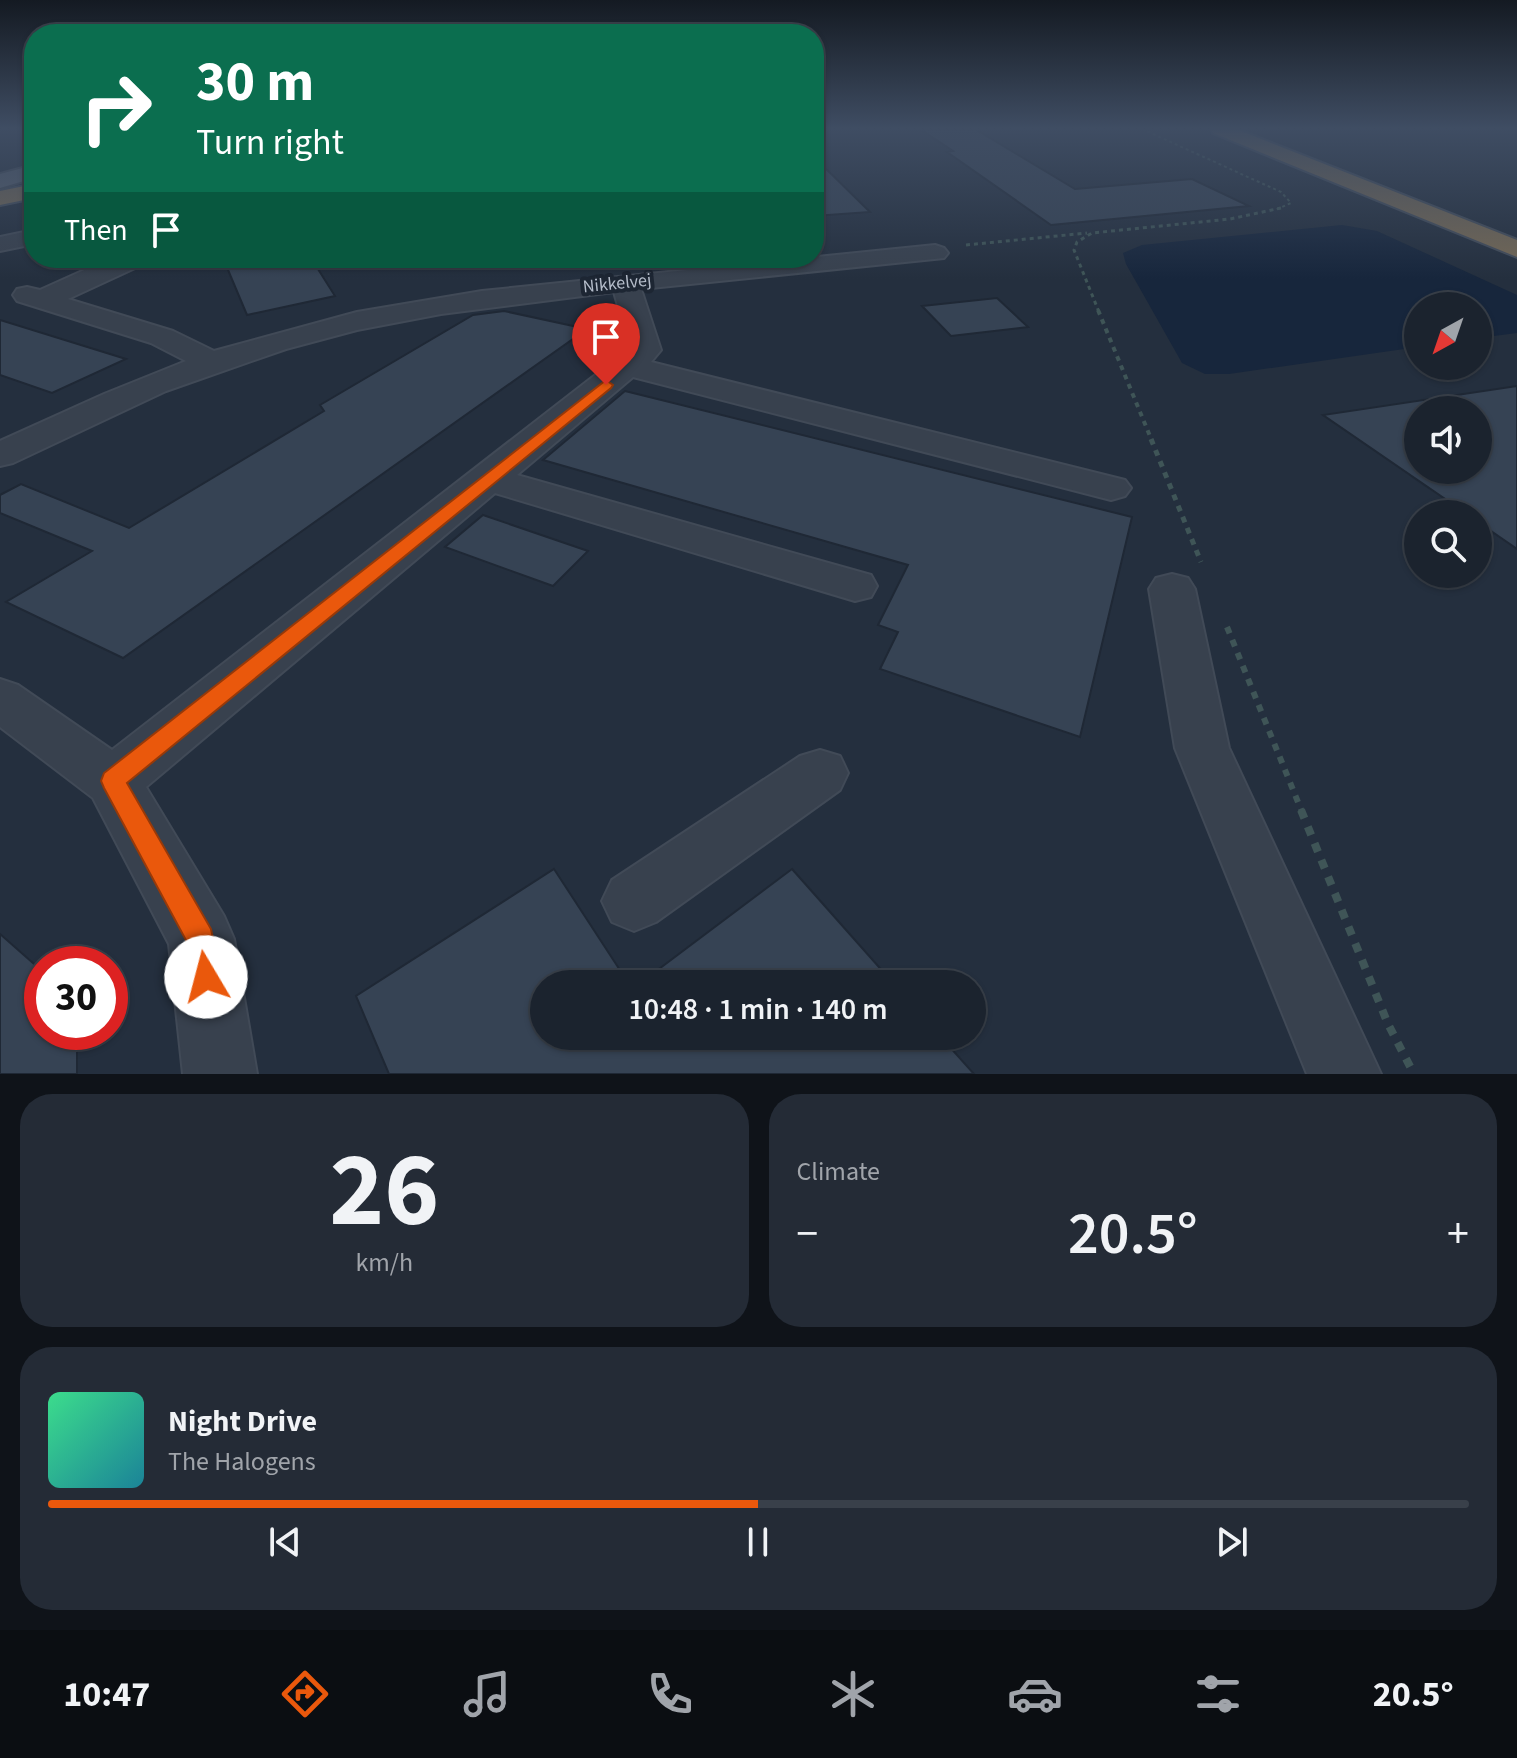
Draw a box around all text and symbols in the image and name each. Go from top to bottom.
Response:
text: 30 m [196,43,314,122]
icon: right [64,56,168,160]
text: Turn right [196,117,344,168]
icon: arrive [144,208,188,252]
text: Then [64,209,128,252]
street label: Nikkelvej [582,267,653,300]
north arrow [1404,292,1492,380]
map controls [1404,292,1492,588]
pin [572,303,640,385]
icon: arrive [584,315,628,359]
button: sound [1404,396,1492,484]
button: search [1404,500,1492,588]
position arrow [164,935,248,1019]
speed limit sign: 30 [24,946,128,1050]
text: 10:48 · 1 min · 140 m [628,988,888,1031]
text: 26 [329,1118,439,1266]
text: Climate [797,1153,880,1190]
text: 20.5° [1068,1192,1198,1277]
text: − [797,1203,818,1266]
text: + [1447,1203,1469,1266]
text: km/h [355,1244,413,1281]
text: Night Drive [168,1400,317,1443]
text: The Halogens [168,1443,316,1480]
icon: previous [263,1520,307,1564]
icon: pause [736,1520,780,1564]
icon: next [1210,1520,1254,1564]
icon: directions [277,1666,333,1722]
icon: music [459,1666,515,1722]
icon: phone [642,1666,698,1722]
icon: climate [825,1666,881,1722]
icon: car [1007,1666,1063,1722]
icon: filters [1190,1666,1246,1722]
text: 10:47 [63,1669,150,1720]
text: 20.5° [1373,1669,1454,1720]

